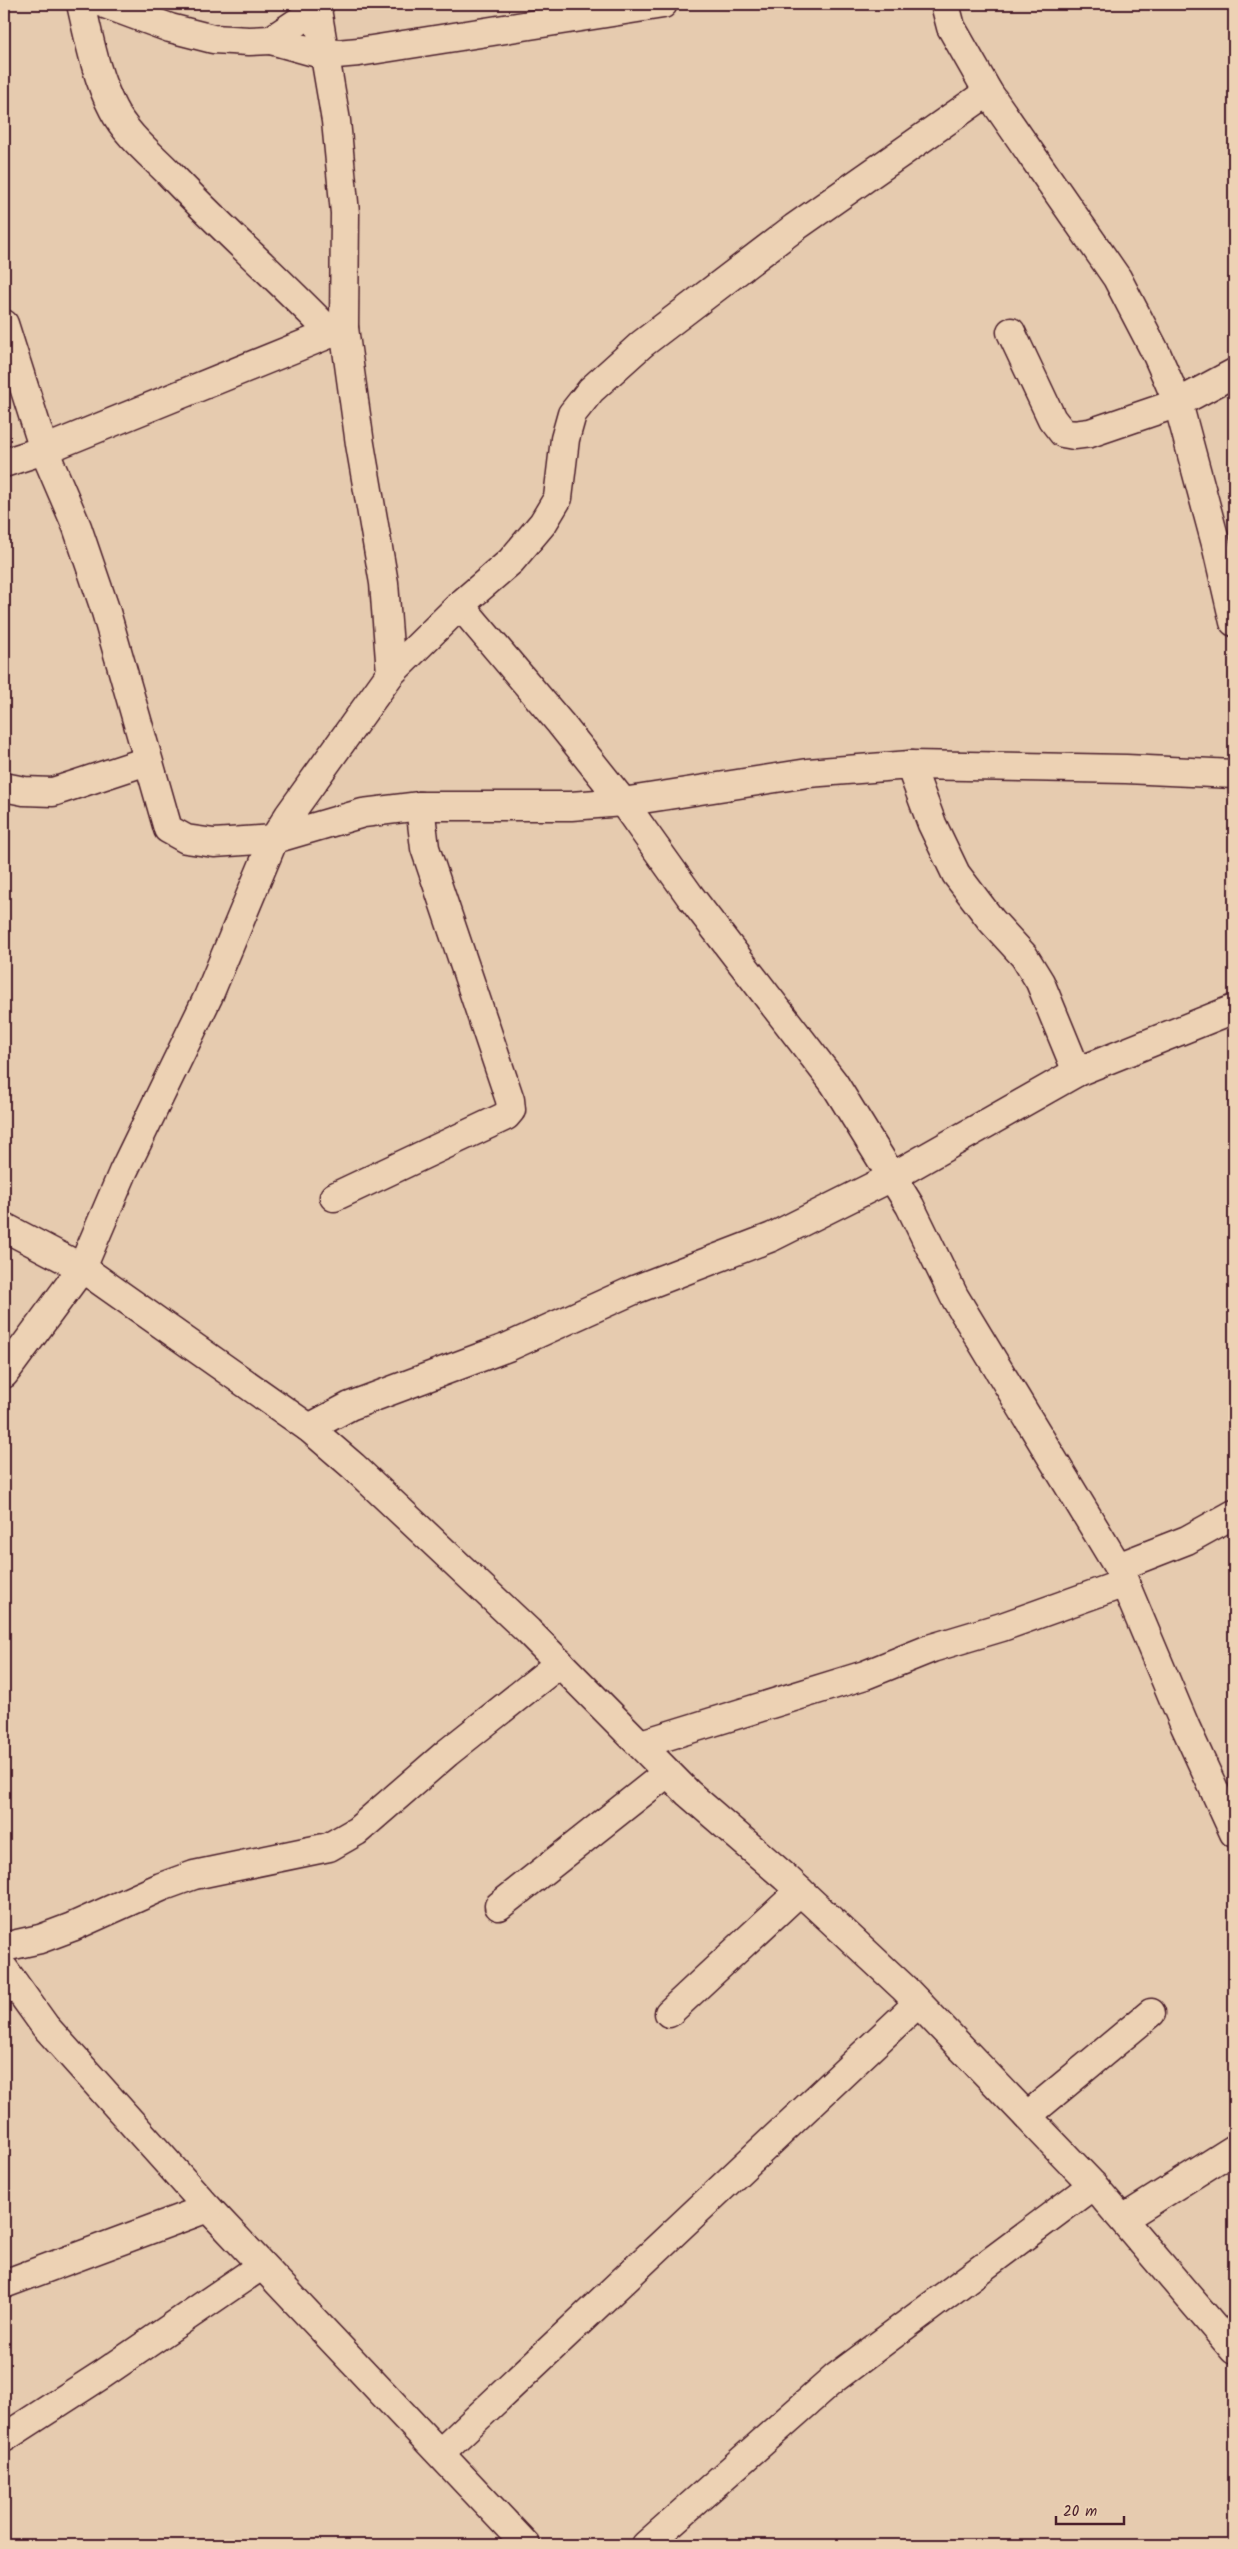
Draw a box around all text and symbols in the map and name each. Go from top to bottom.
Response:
scale bar [1056,2494,1123,2526]
text: 20 m [1063,2500,1097,2524]

